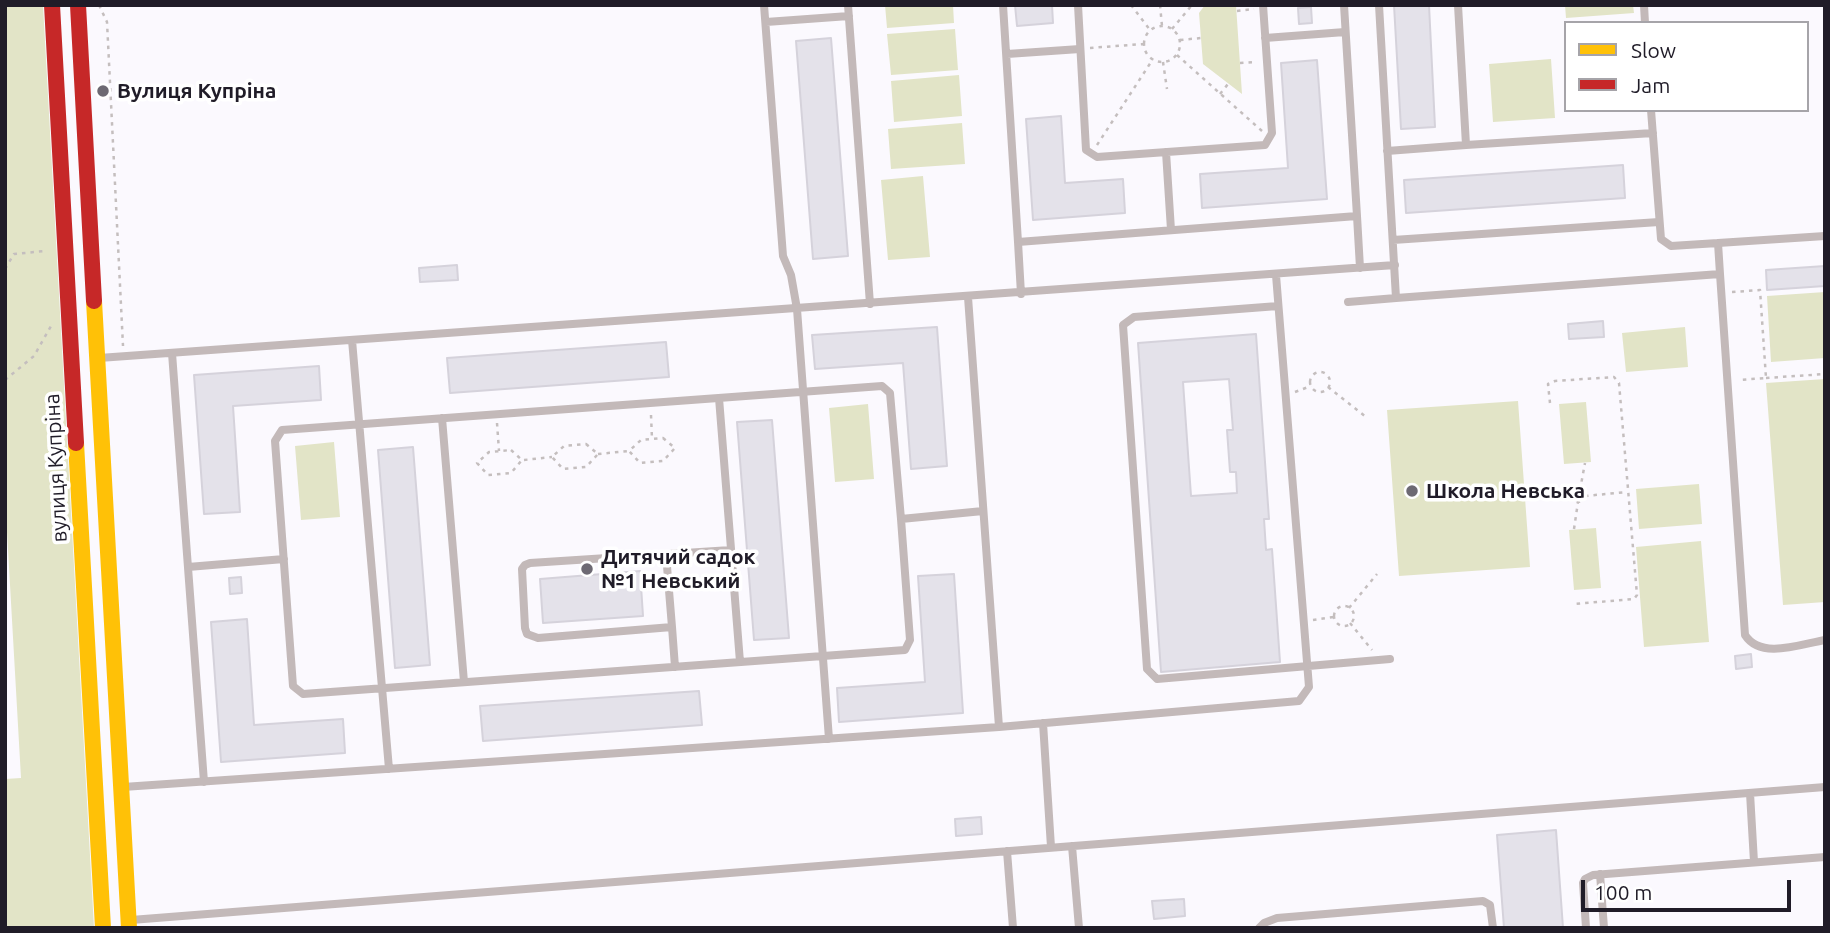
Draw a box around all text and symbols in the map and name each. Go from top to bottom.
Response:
legend [1564,21,1809,112]
text: Slow [1631,38,1676,62]
text: Jam [1631,73,1670,97]
place label: Вулиця Купріна [117,78,276,104]
marker: Вулиця Купріна [95,83,111,99]
street label: вулиця Купріна [40,393,72,543]
place label: Школа Невська [1426,478,1585,504]
marker: Школа Невська [1404,483,1420,499]
place label: Дитячий садок №1 Невський [601,544,756,594]
marker: Дитячий садок №1 Невський [579,561,595,577]
scale bar [1585,866,1795,910]
text: 100 m [1594,880,1652,904]

